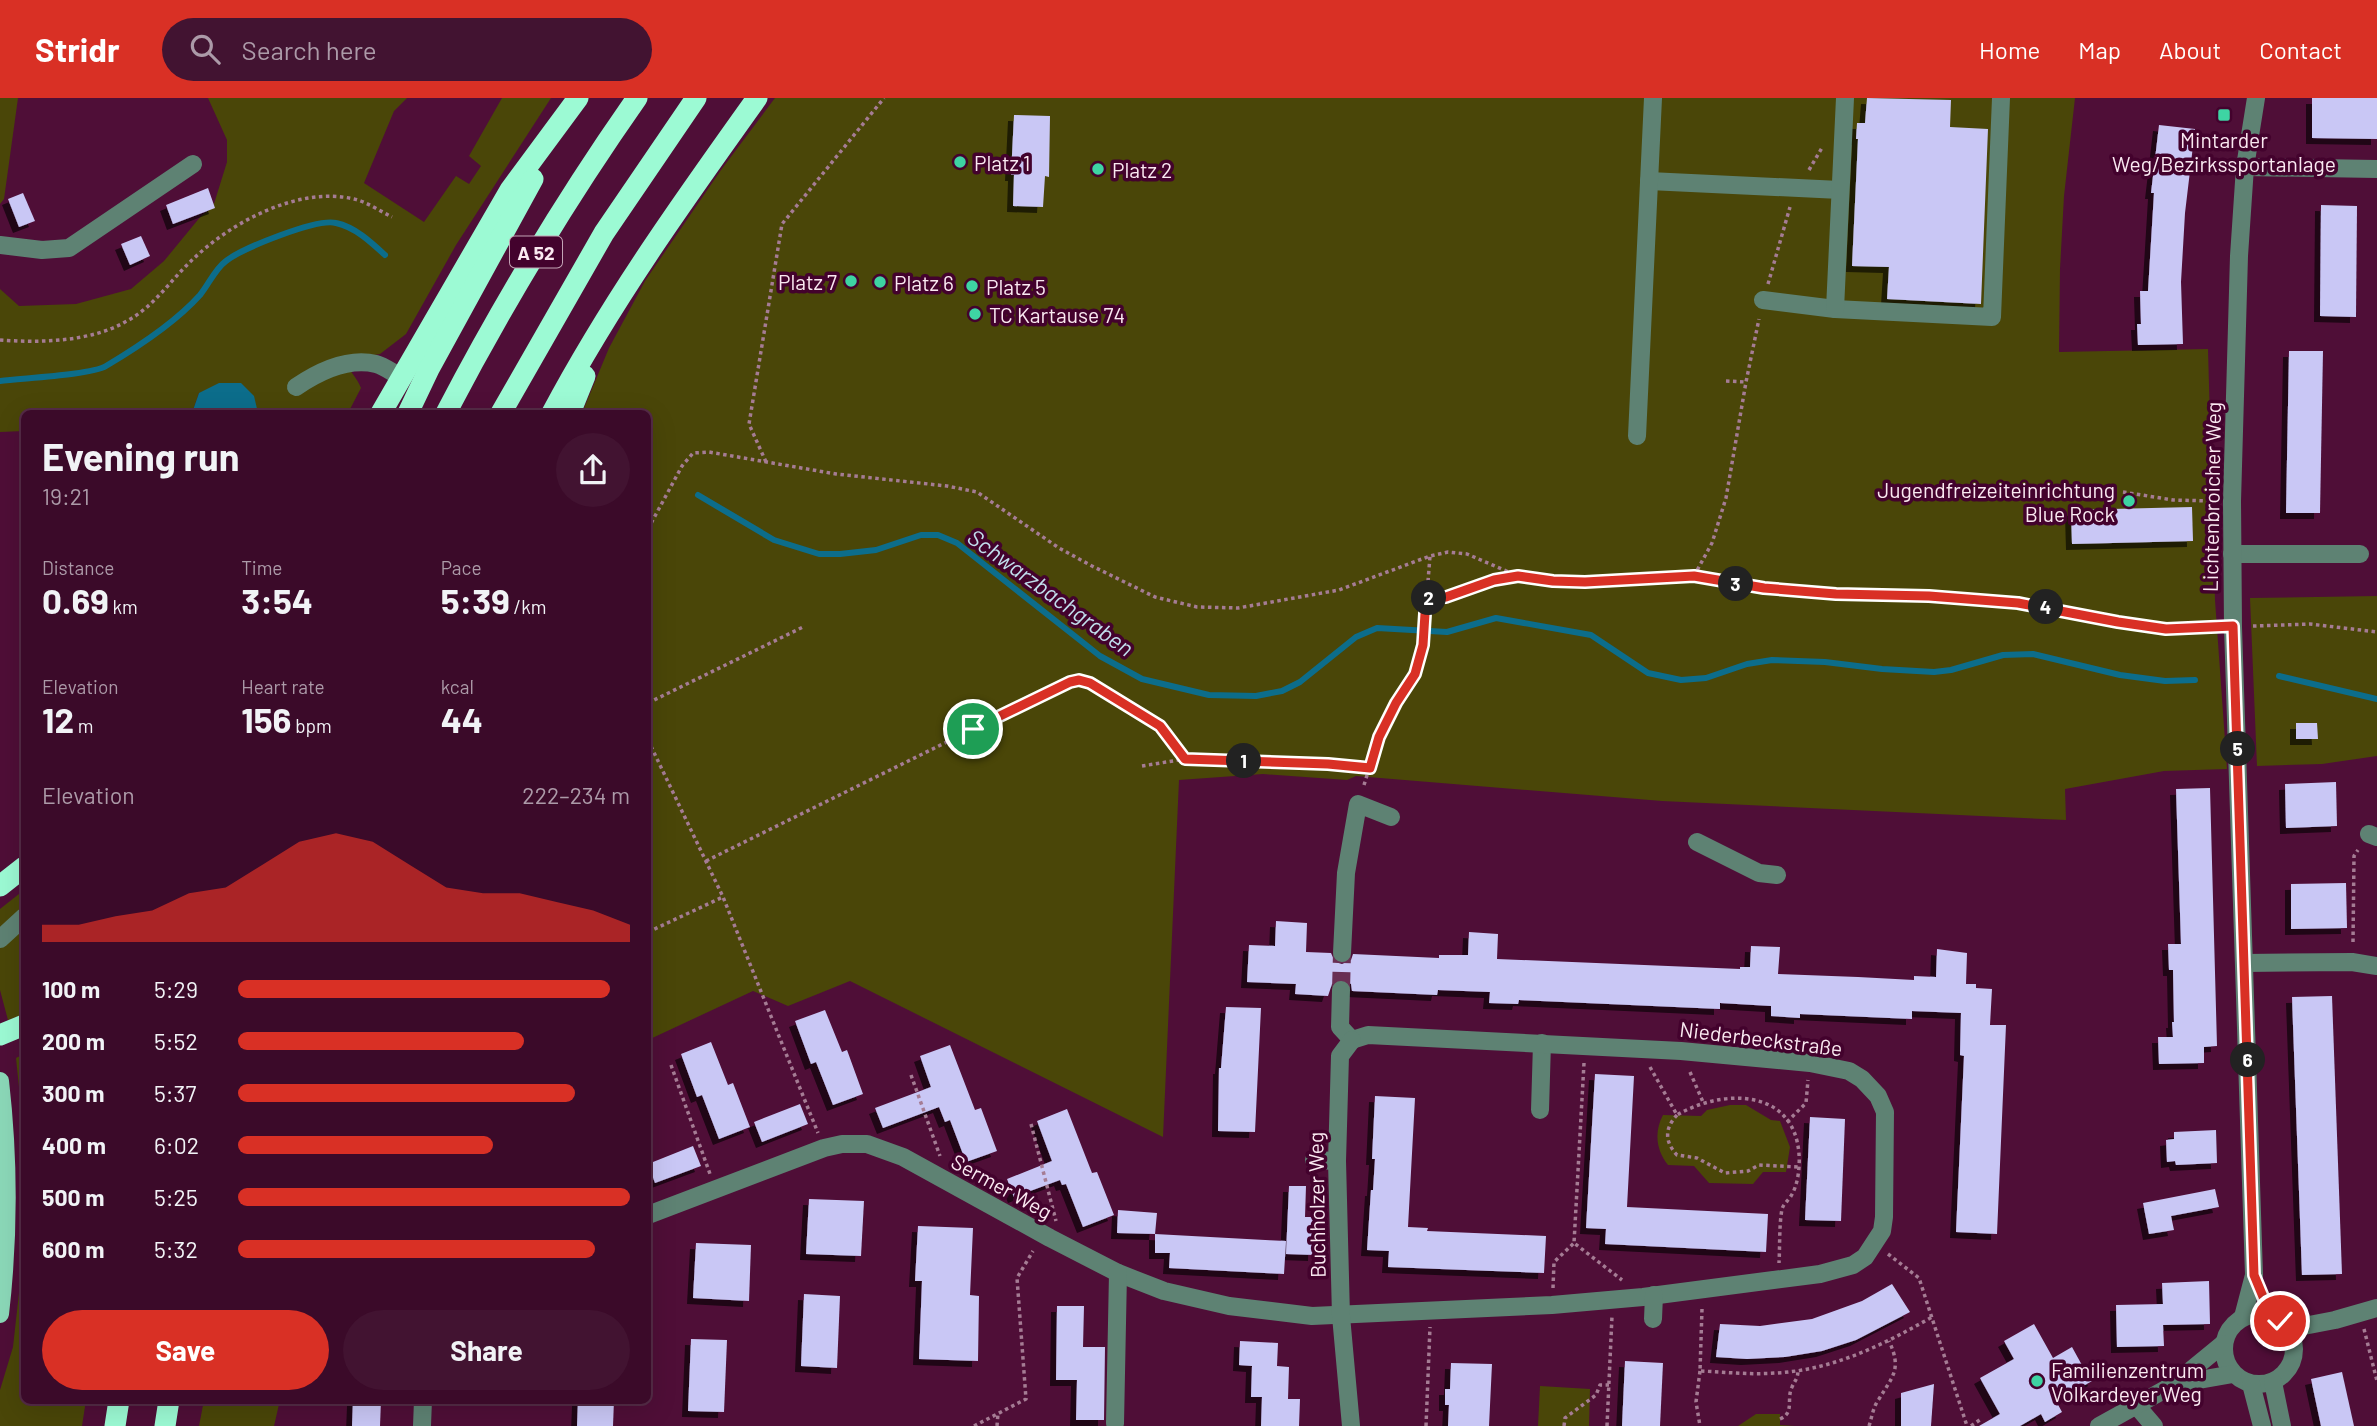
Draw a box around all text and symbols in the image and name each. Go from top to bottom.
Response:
search box [162,18,652,81]
text: Stridr [35,29,120,69]
icon: search [186,30,224,68]
text: Search here [242,34,377,65]
text: Home [1979,35,2040,64]
text: Map [2078,35,2121,64]
text: About [2159,35,2221,64]
text: Contact [2259,35,2342,64]
marker: Mintarder Weg/Bezirkssportanlage [2216,107,2232,123]
place label: Mintarder Weg/Bezirkssportanlage [2112,127,2336,176]
place label: Platz 1 [974,150,1030,175]
marker: Platz 1 [952,154,968,170]
place label: Platz 2 [1112,157,1172,182]
marker: Platz 2 [1090,161,1106,177]
road number: A 52 [510,236,562,268]
place label: Platz 7 [778,269,837,294]
place label: Platz 6 [894,270,954,295]
marker: Platz 7 [843,273,859,289]
marker: Platz 6 [872,274,888,290]
place label: Platz 5 [986,274,1046,299]
marker: Platz 5 [964,278,980,294]
place label: TC Kartause 74 [989,302,1125,327]
marker: TC Kartause 74 [967,306,983,322]
street label: Lichtenbroicher Weg [2197,402,2225,592]
text: Evening run [42,433,240,479]
button: share [556,433,630,507]
place label: Jugendfreizeiteinrichtung Blue Rock [1877,477,2115,526]
text: 19:21 [42,482,90,510]
marker: Jugendfreizeiteinrichtung Blue Rock [2121,493,2137,509]
water label: Schwarzbachgraben [963,522,1139,662]
text: Distance [42,556,114,579]
text: Time [241,556,282,579]
text: Pace [441,556,482,579]
pin: 3 [1718,566,1754,602]
text: 3 [1730,572,1741,595]
text: 0.69 [42,579,109,621]
text: 3:54 [241,579,313,621]
text: 5:39 [441,579,510,621]
pin: 2 [1412,580,1446,616]
text: 2 [1423,586,1434,609]
pin: 4 [2028,589,2064,624]
text: km [109,595,138,618]
text: /km [510,595,546,618]
text: 4 [2040,595,2051,618]
text: Elevation [42,675,119,698]
text: Heart rate [241,675,325,698]
text: kcal [441,675,474,698]
text: 12 [42,698,74,740]
text: 156 [241,698,291,740]
text: 44 [441,698,483,740]
pin [943,699,1003,759]
icon: arrive [954,710,992,748]
text: m [74,714,94,737]
text: bpm [291,714,332,737]
pin: 5 [2220,732,2256,766]
text: 5 [2232,737,2243,760]
pin: 1 [1226,744,1262,778]
text: 1 [1240,749,1247,772]
text: Elevation [42,781,135,809]
text: 222–234 m [522,781,630,809]
text: 100 m [42,975,100,1003]
text: 5:29 [154,975,198,1003]
street label: Niederbeckstraße [1678,1016,1844,1060]
text: 200 m [42,1027,105,1055]
text: 5:52 [154,1027,198,1055]
pin: 6 [2230,1042,2266,1077]
text: 6 [2242,1048,2253,1071]
text: 300 m [42,1079,104,1107]
text: 5:37 [154,1079,196,1107]
text: 400 m [42,1131,106,1159]
text: 6:02 [154,1131,199,1159]
street label: Buchholzer Weg [1302,1132,1330,1278]
street label: Sermer Weg [947,1148,1057,1224]
text: 500 m [42,1183,104,1211]
text: 5:25 [154,1183,198,1211]
text: 600 m [42,1235,104,1263]
text: 5:32 [154,1235,198,1263]
pin [2250,1291,2310,1351]
icon: check [2261,1302,2299,1340]
button: Save [42,1310,329,1390]
button: Share [343,1310,630,1390]
place label: Familienzentrum Volkardeyer Weg [2051,1357,2204,1406]
marker: Familienzentrum Volkardeyer Weg [2029,1373,2045,1389]

